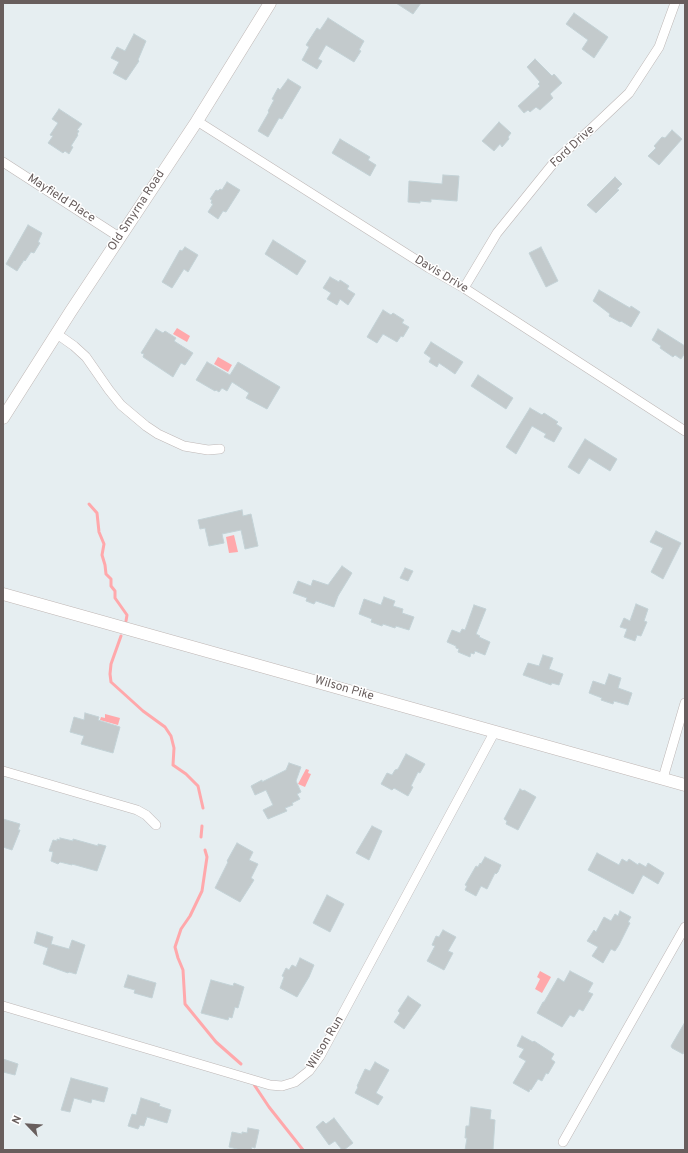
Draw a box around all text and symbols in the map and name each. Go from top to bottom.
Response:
street label: Ford Drive [548,123,598,171]
street label: Old Smyrna Road [105,168,169,254]
street label: Mayfield Place [24,172,98,226]
street label: Davis Drive [411,253,471,297]
street label: Wilson Pike [313,674,375,704]
street label: Wilson Run [305,1014,347,1072]
north arrow [8,1105,48,1145]
text: N [9,1113,25,1126]

